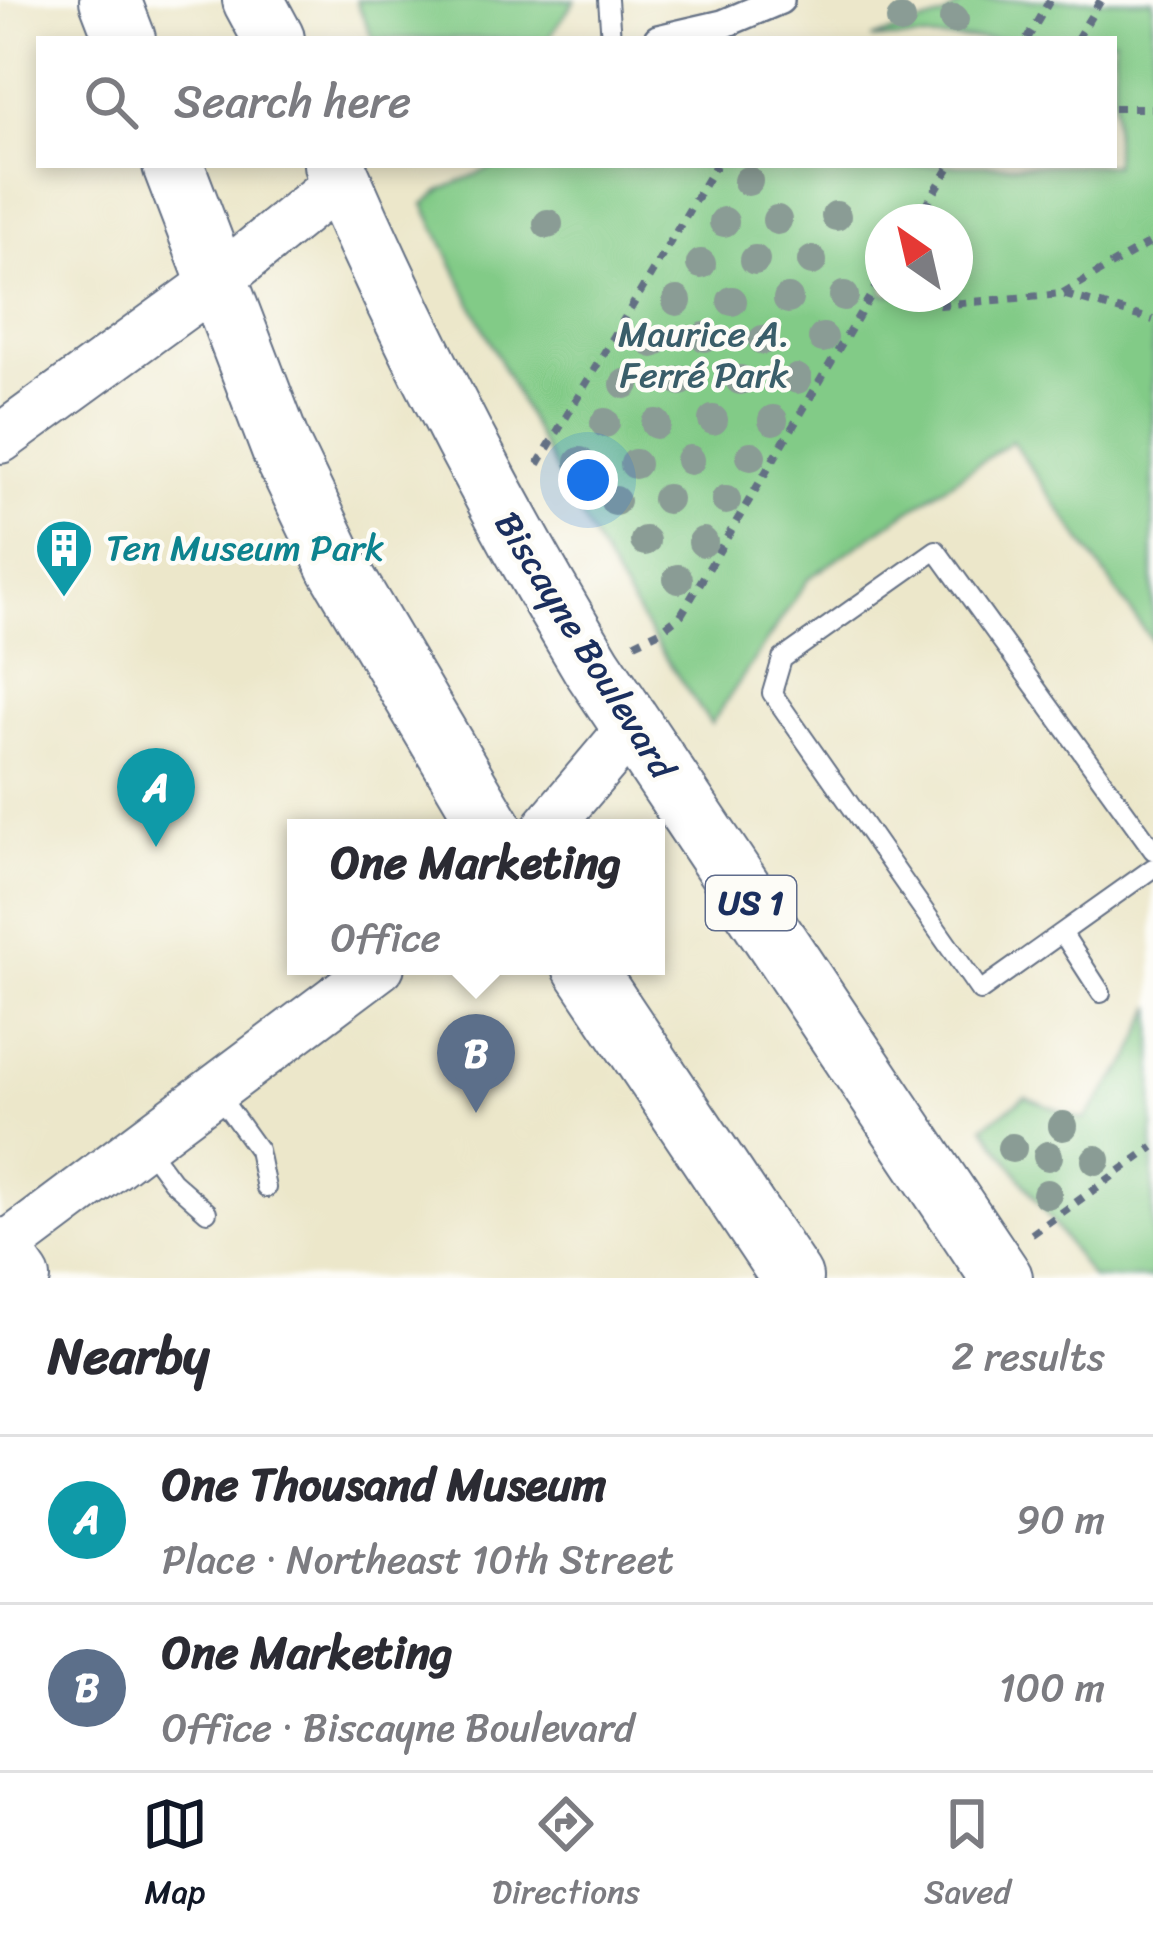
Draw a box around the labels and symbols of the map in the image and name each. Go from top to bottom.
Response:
north arrow [865,204,973,312]
park label: Maurice A. Ferré Park [618,302,790,407]
your location [558,450,618,510]
street label: Biscayne Boulevard [477,498,694,794]
place label: Ten Museum Park [106,516,384,580]
building icon: Ten Museum Park [33,517,95,599]
pin: A [117,748,195,847]
road number: US 1 [706,876,796,930]
pin: B [437,1014,515,1113]

